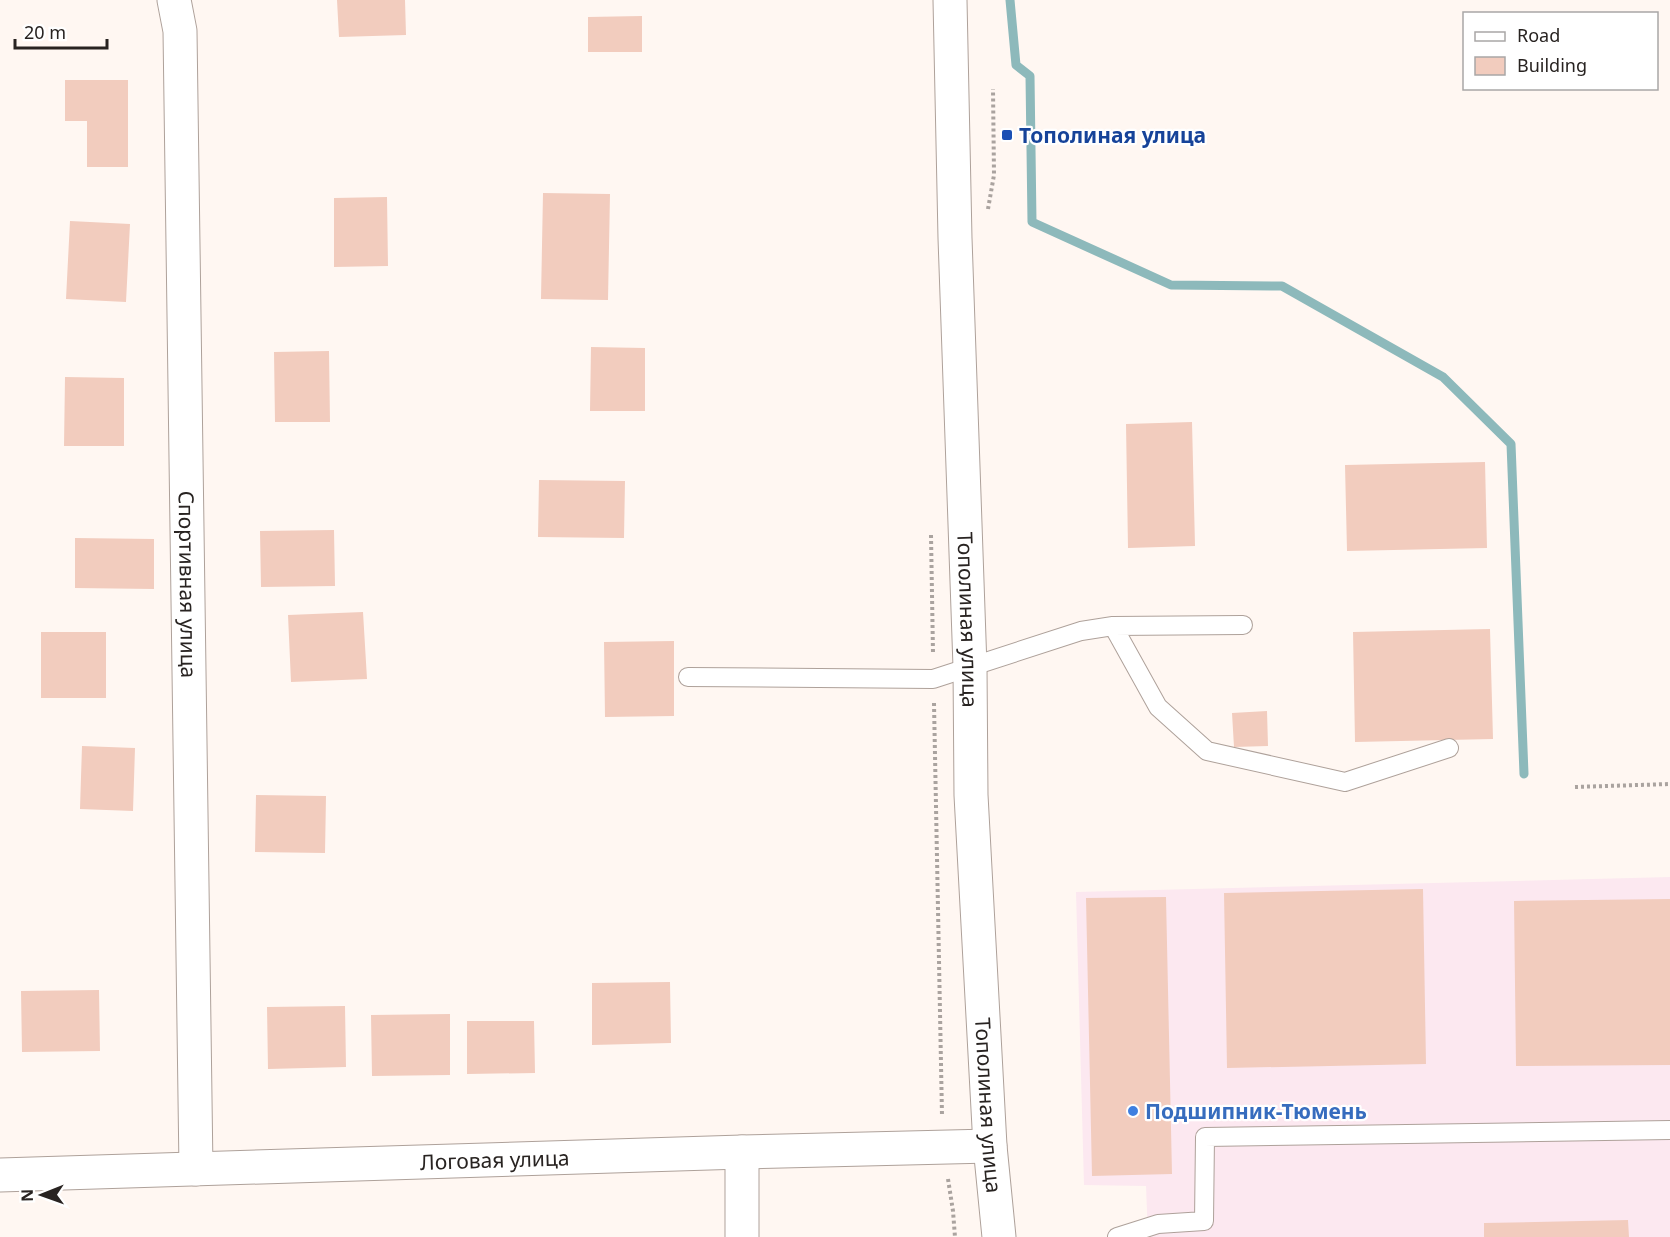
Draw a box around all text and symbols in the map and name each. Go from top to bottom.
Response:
scale bar [15,12,106,50]
legend [1463,12,1658,90]
text: 20 m [24,20,66,44]
text: Road [1517,23,1560,47]
text: Building [1517,53,1587,77]
place label: Тополиная улица [1019,121,1206,149]
marker: Тополиная улица [1000,128,1014,142]
street label: Спортивная улица [172,490,203,678]
street label: Тополиная улица [951,531,984,708]
street label: Тополиная улица [969,1017,1009,1194]
place label: Подшипник-Тюмень [1145,1097,1367,1125]
marker: Подшипник-Тюмень [1126,1104,1140,1118]
street label: Логовая улица [420,1143,570,1176]
north arrow [12,1165,72,1225]
text: N [16,1189,38,1202]

